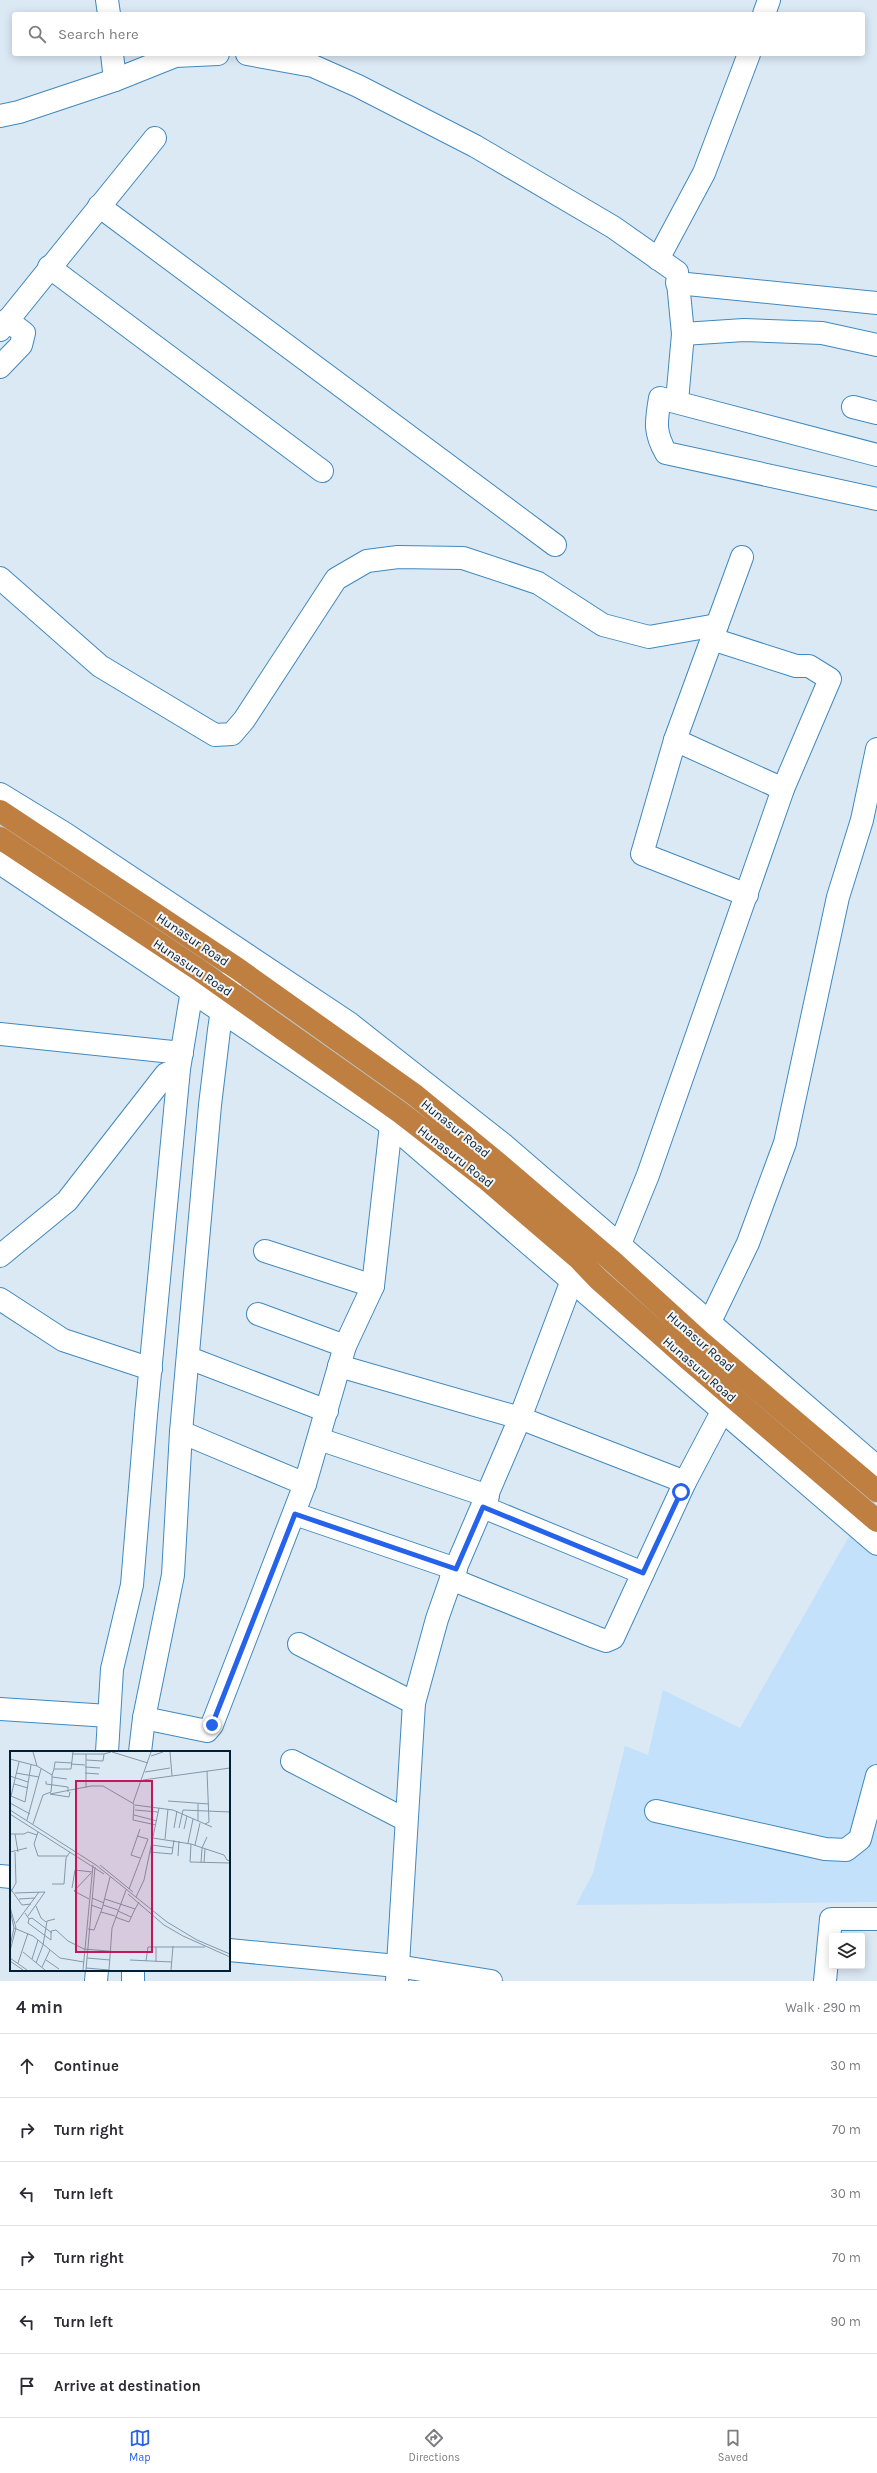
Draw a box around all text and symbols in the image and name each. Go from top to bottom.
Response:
search box [12,12,865,56]
icon: search [26,23,48,45]
text: Search here [58,25,139,43]
street label: Hunasur Road [154,910,232,969]
street label: Hunasuru Road [150,936,235,999]
street label: Hunasur Road [418,1096,493,1161]
street label: Hunasuru Road [415,1122,497,1191]
street label: Hunasur Road [664,1308,737,1375]
street label: Hunasuru Road [660,1334,739,1405]
route start [672,1483,690,1501]
route end [203,1716,221,1734]
inset map [10,1751,230,1971]
map controls [829,1933,865,1969]
button: layers [829,1933,865,1969]
text: 4 min [16,1997,63,2017]
text: Walk · 290 m [785,2000,861,2015]
icon: ahead [16,2055,38,2077]
text: Continue [54,2057,119,2075]
text: 30 m [830,2058,861,2073]
icon: right [16,2119,38,2141]
text: Turn right [54,2121,124,2139]
text: 70 m [832,2122,861,2137]
icon: left [16,2183,38,2205]
text: Turn left [54,2185,113,2203]
text: 30 m [830,2186,861,2201]
icon: right [16,2247,38,2269]
text: Turn right [54,2249,124,2267]
text: 70 m [832,2250,861,2265]
icon: left [16,2311,38,2333]
text: Turn left [54,2313,113,2331]
text: 90 m [830,2314,861,2329]
icon: arrive [16,2375,38,2397]
text: Arrive at destination [54,2377,201,2395]
tab: Map [129,2427,151,2464]
tab: Directions [408,2427,460,2464]
tab: Saved [718,2427,748,2464]

